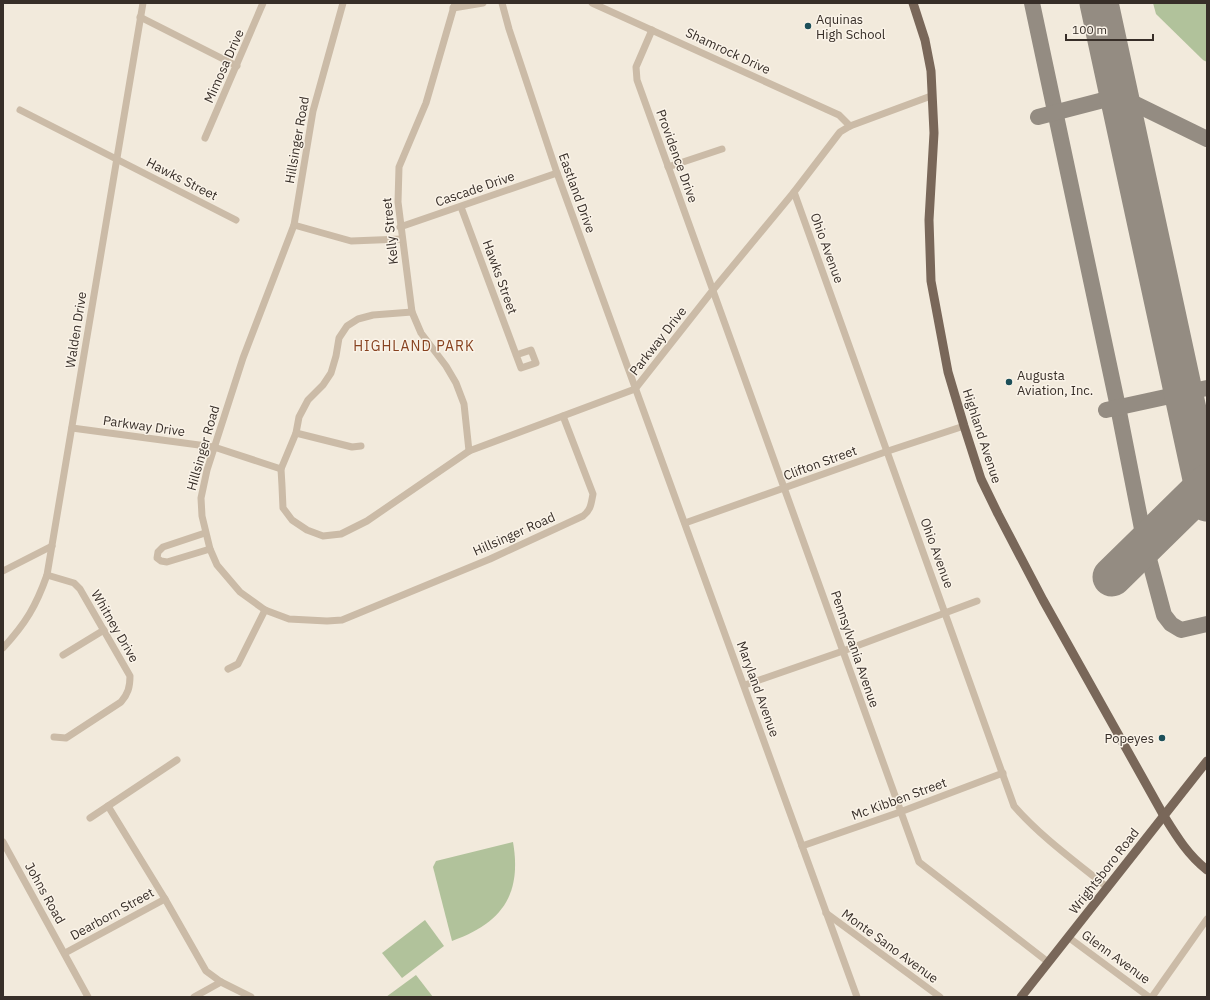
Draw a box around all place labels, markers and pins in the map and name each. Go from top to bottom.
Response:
place label: Aquinas High School [816,11,886,43]
marker: Aquinas High School [803,21,813,31]
place label: Augusta Aviation, Inc. [1017,367,1093,399]
marker: Augusta Aviation, Inc. [1004,377,1014,387]
place label: Popeyes [1105,730,1154,747]
marker: Popeyes [1157,733,1167,743]

